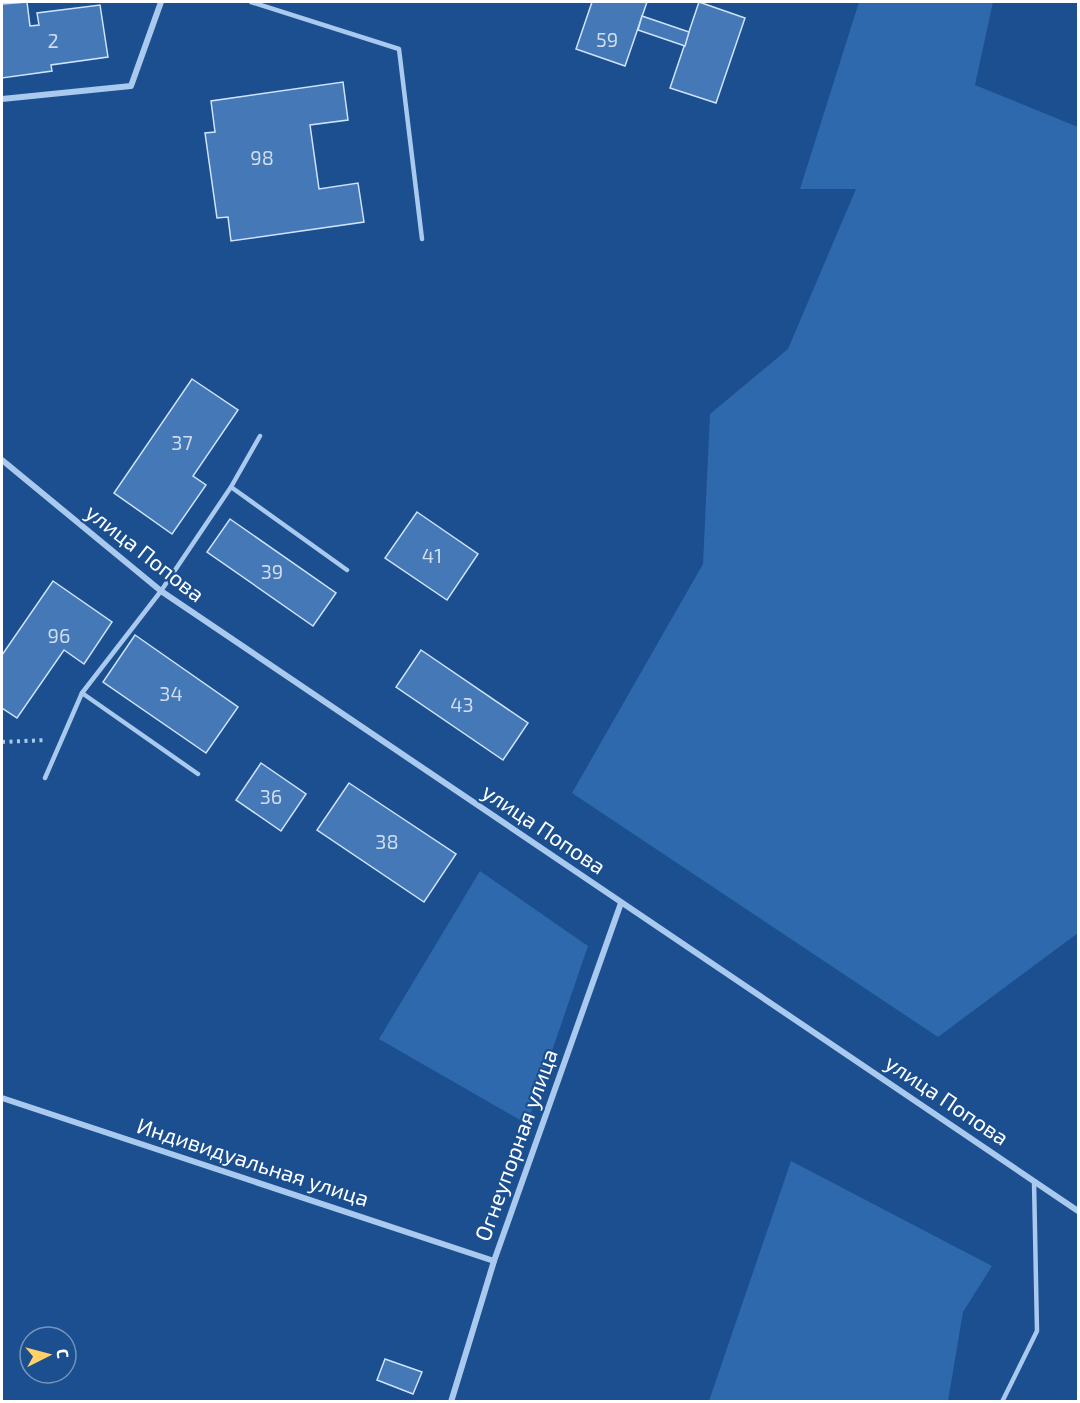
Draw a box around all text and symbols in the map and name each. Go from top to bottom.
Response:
house number: 59 [596,27,618,51]
house number: 2 [47,28,59,52]
house number: 98 [250,145,274,169]
house number: 37 [171,430,193,454]
street label: улица Попова [81,498,210,607]
house number: 41 [422,543,442,567]
house number: 39 [261,559,283,583]
house number: 96 [48,623,70,647]
house number: 34 [159,681,183,705]
house number: 43 [450,692,474,716]
street label: улица Попова [477,777,611,880]
house number: 36 [260,784,282,808]
house number: 38 [375,829,399,853]
street label: Огнеупорная улица [468,1045,563,1245]
street label: улица Попова [880,1048,1014,1151]
street label: Индивидуальная улица [134,1111,373,1212]
north arrow [18,1325,78,1385]
text: С [53,1348,73,1359]

